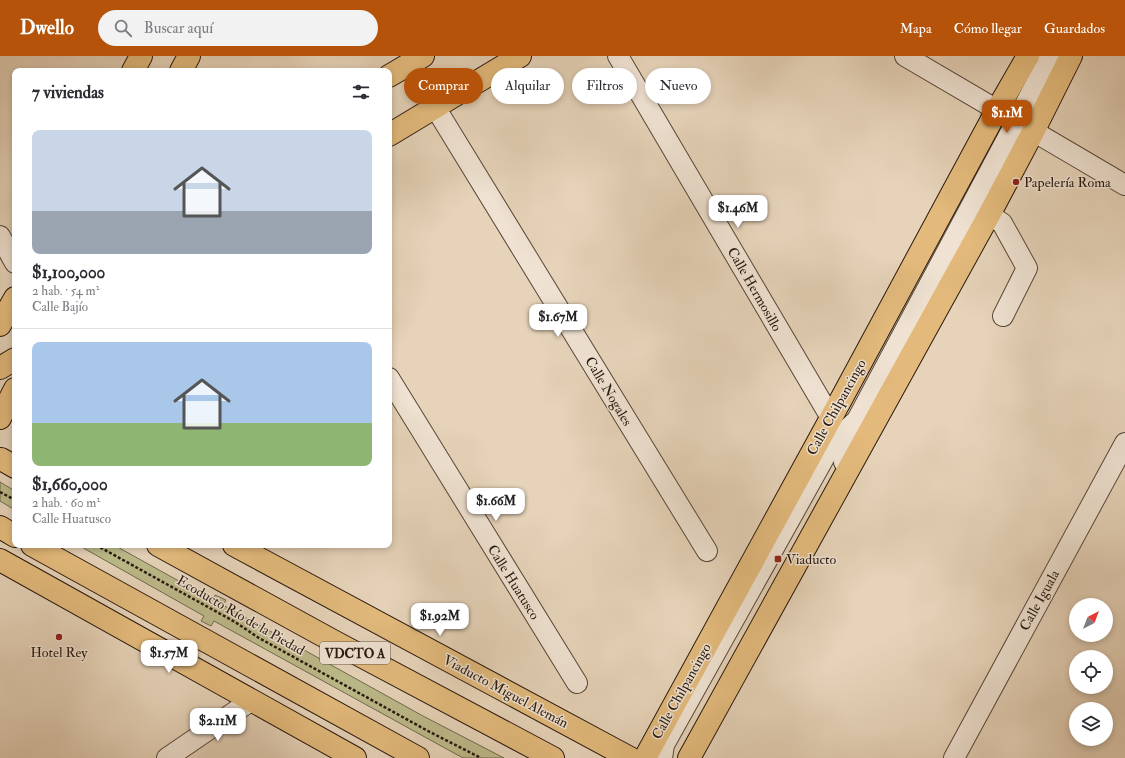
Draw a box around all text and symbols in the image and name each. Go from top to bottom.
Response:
search box [98,10,378,46]
text: Dwello [20,16,74,40]
icon: search [112,17,134,39]
text: Buscar aquí [144,19,213,38]
text: Mapa [900,20,932,37]
text: Cómo llegar [954,20,1022,37]
text: Guardados [1044,20,1105,37]
chip: Comprar [404,68,483,104]
chip: Alquilar [491,68,564,104]
chip: Filtros [572,68,637,104]
chip: Nuevo [645,68,711,104]
icon: filters [350,81,372,103]
text: 7 viviendas [32,82,104,103]
pin: $1.1M [979,100,1035,134]
text: $1.1M [991,105,1023,121]
icon: home [166,156,238,228]
place label: Papelería Roma [1024,174,1111,192]
marker: Papelería Roma [1011,177,1021,187]
pin: $1.46M [705,195,771,229]
text: $1.46M [718,200,758,216]
street label: Calle Hermosillo [724,244,786,335]
text: $1,100,000 [32,262,105,283]
text: 2 hab. · 54 m² [32,283,99,299]
text: Calle Bajío [32,299,88,315]
pin: $1.67M [525,304,591,338]
text: $1.67M [538,309,578,325]
street label: Calle Nogales [581,354,636,429]
street label: Calle Chilpancingo [803,356,871,459]
icon: home [166,368,238,440]
text: $1,660,000 [32,474,108,495]
pin: $1.66M [463,488,529,522]
text: $1.66M [476,493,516,509]
text: 2 hab. · 60 m² [32,495,100,511]
text: Calle Huatusco [32,511,111,527]
street label: Calle Huatusco [484,542,543,623]
place label: Viaducto [786,551,837,568]
marker: Viaducto [773,554,783,564]
street label: Calle Iguala [1016,567,1063,634]
street label: Ecoducto Río de la Piedad [174,572,308,659]
north arrow [1069,598,1113,642]
map controls [1069,598,1113,746]
pin: $1.92M [407,603,473,637]
text: $1.92M [420,608,460,624]
marker: Hotel Rey [54,632,64,642]
pin: $1.57M [136,640,202,674]
street label: Calle Chilpancingo [648,640,716,743]
road number: VDCTO A [320,642,390,664]
place label: Hotel Rey [31,644,88,662]
text: $1.57M [150,645,188,661]
button: locate [1069,650,1113,694]
street label: Viaducto Miguel Alemán [440,651,571,732]
button: layers [1069,702,1113,746]
pin: $2.11M [185,708,251,742]
text: $2.11M [199,713,237,729]

